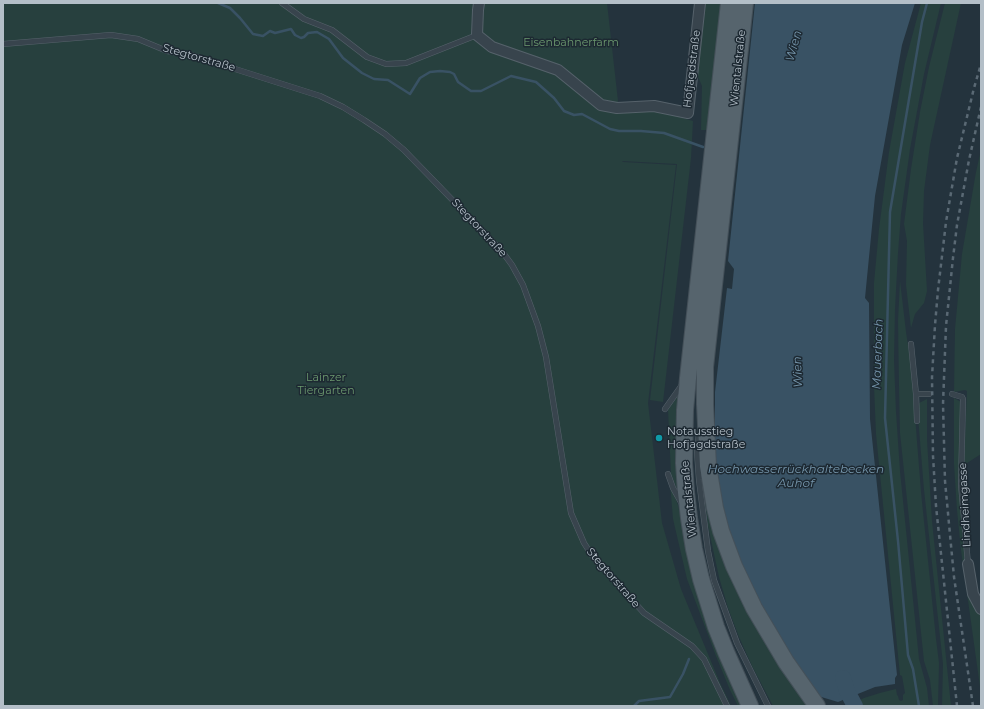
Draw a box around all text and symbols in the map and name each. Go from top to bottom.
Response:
street label: Hofjagdstraße [681,29,703,109]
street label: Wientalstraße [727,29,749,107]
water label: Wien [783,29,805,63]
park label: Eisenbahnerfarm [523,36,619,50]
street label: Stegtorstraße [161,41,237,75]
street label: Stegtorstraße [449,196,509,260]
water label: Mauerbach [870,318,886,390]
water label: Wien [790,356,806,388]
park label: Lainzer Tiergarten [297,371,355,397]
place label: Notausstieg Hofjagdstraße [667,425,745,451]
marker: Notausstieg Hofjagdstraße [654,433,664,443]
street label: Wientalstraße [678,460,700,538]
water label: Hochwasserrückhaltebecken Auhof [708,462,884,490]
street label: Lindheimgasse [956,462,974,548]
street label: Stegtorstraße [583,545,643,611]

